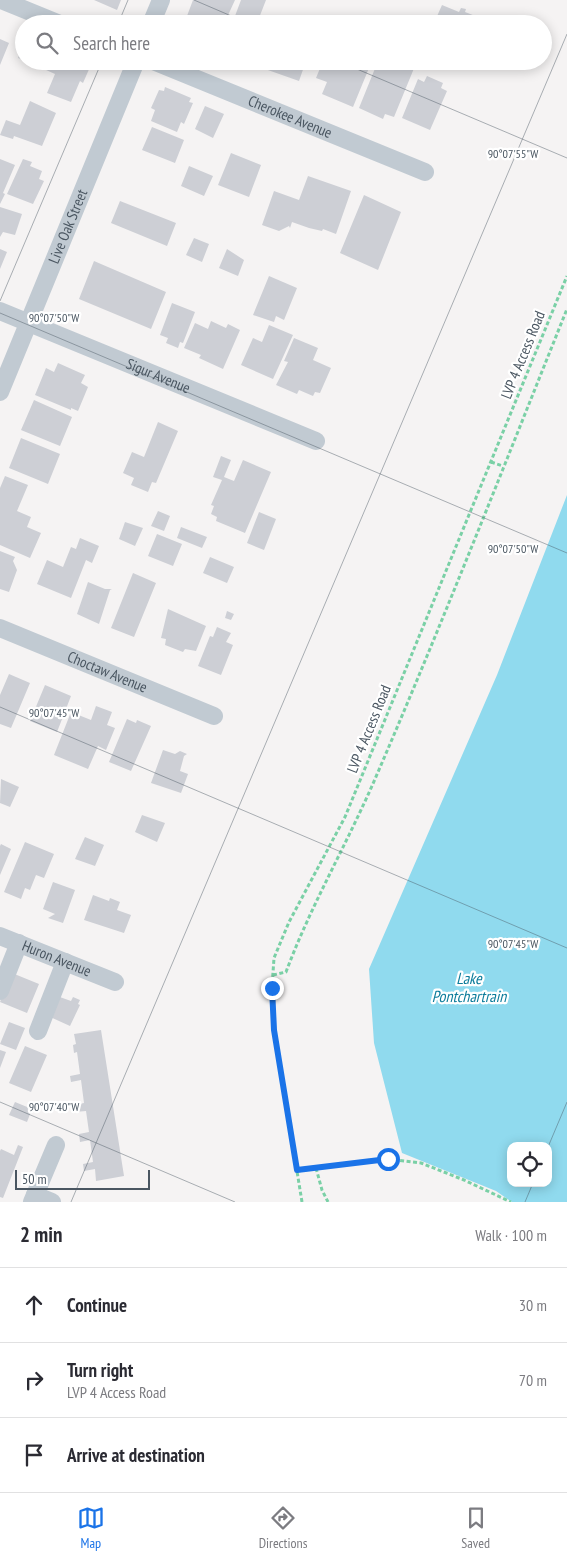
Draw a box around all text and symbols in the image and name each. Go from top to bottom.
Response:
search box [15,15,552,70]
icon: search [33,29,61,57]
text: Search here [73,31,150,55]
street label: Cherokee Avenue [245,91,335,142]
text: 90°07'55"W [488,146,538,161]
street label: Live Oak Street [44,186,91,266]
street label: LVP 4 Access Road [496,308,549,402]
text: 90°07'50"W [29,310,79,325]
street label: Sigur Avenue [123,354,193,397]
text: 90°07'50"W [488,541,538,556]
street label: Choctaw Avenue [65,647,150,697]
street label: LVP 4 Access Road [342,682,395,776]
text: 90°07'45"W [29,705,79,720]
street label: Huron Avenue [20,936,94,980]
text: 90°07'45"W [488,936,538,951]
water label: Lake Pontchartrain [432,968,507,1006]
route end [261,977,284,1000]
text: 90°07'40"W [29,1099,79,1114]
map controls [507,1142,552,1187]
button: locate [507,1142,552,1187]
route start [377,1148,400,1171]
scale bar [15,1167,150,1190]
text: 50 m [22,1170,47,1188]
text: 2 min [20,1221,62,1248]
text: Walk · 100 m [475,1225,547,1245]
icon: ahead [20,1291,48,1319]
text: Continue [67,1293,127,1317]
text: 30 m [519,1295,547,1315]
text: Turn right [67,1358,133,1382]
icon: right [20,1366,48,1394]
text: 70 m [519,1370,547,1390]
text: LVP 4 Access Road [67,1382,166,1402]
icon: arrive [20,1441,48,1469]
text: Arrive at destination [67,1443,205,1467]
tab: Map [77,1504,105,1552]
tab: Directions [259,1504,307,1552]
tab: Saved [461,1504,490,1552]

